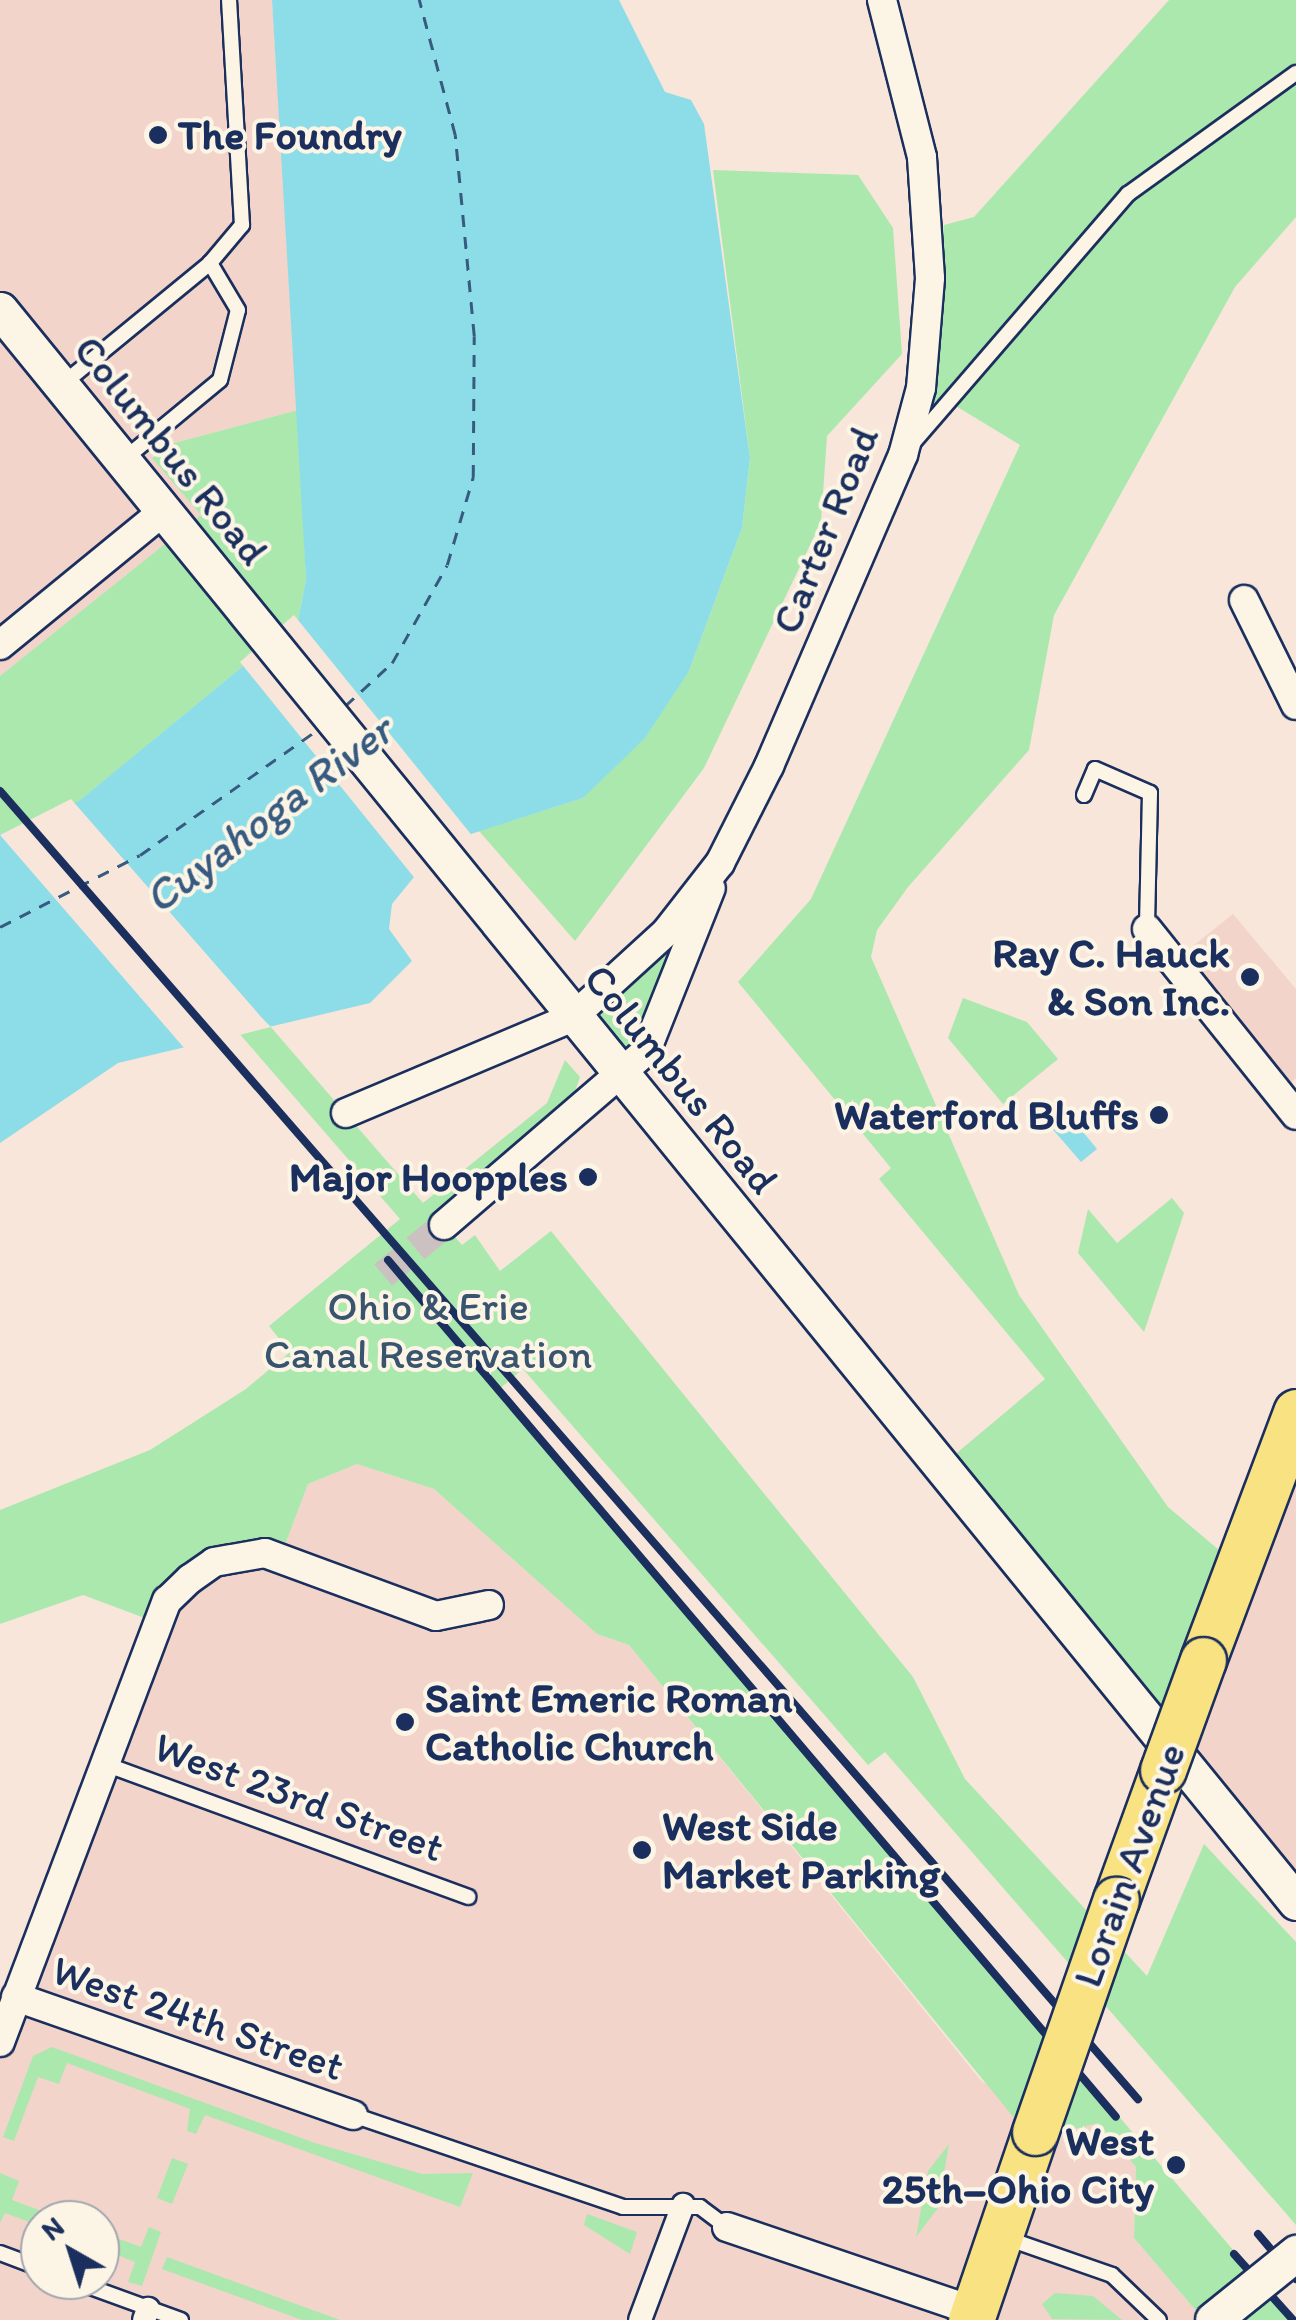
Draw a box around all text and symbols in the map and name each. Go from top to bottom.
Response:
place label: The Foundry [178,110,401,160]
marker: The Foundry [147,124,169,146]
street label: Columbus Road [63,325,279,575]
street label: Carter Road [761,420,889,640]
water label: Cuyahoga River [133,703,403,925]
place label: Ray C. Hauck & Son Inc. [992,928,1230,1026]
street label: Columbus Road [573,954,789,1204]
marker: Ray C. Hauck & Son Inc. [1239,966,1261,988]
place label: Waterford Bluffs [834,1090,1139,1140]
marker: Waterford Bluffs [1148,1104,1170,1126]
place label: Major Hoopples [290,1152,568,1202]
marker: Major Hoopples [577,1166,599,1188]
park label: Ohio & Erie Canal Reservation [265,1281,591,1380]
place label: Saint Emeric Roman Catholic Church [425,1673,789,1772]
marker: Saint Emeric Roman Catholic Church [394,1711,416,1733]
street label: West 23rd Street [148,1722,450,1872]
street label: Lorain Avenue [1062,1737,1196,1993]
place label: West Side Market Parking [662,1801,939,1900]
marker: West Side Market Parking [631,1839,653,1861]
street label: West 24th Street [46,1945,350,2091]
place label: West 25th–Ohio City [882,2116,1154,2214]
marker: West 25th–Ohio City [1163,2152,1189,2178]
north arrow [20,2200,120,2300]
text: N [34,2209,70,2247]

